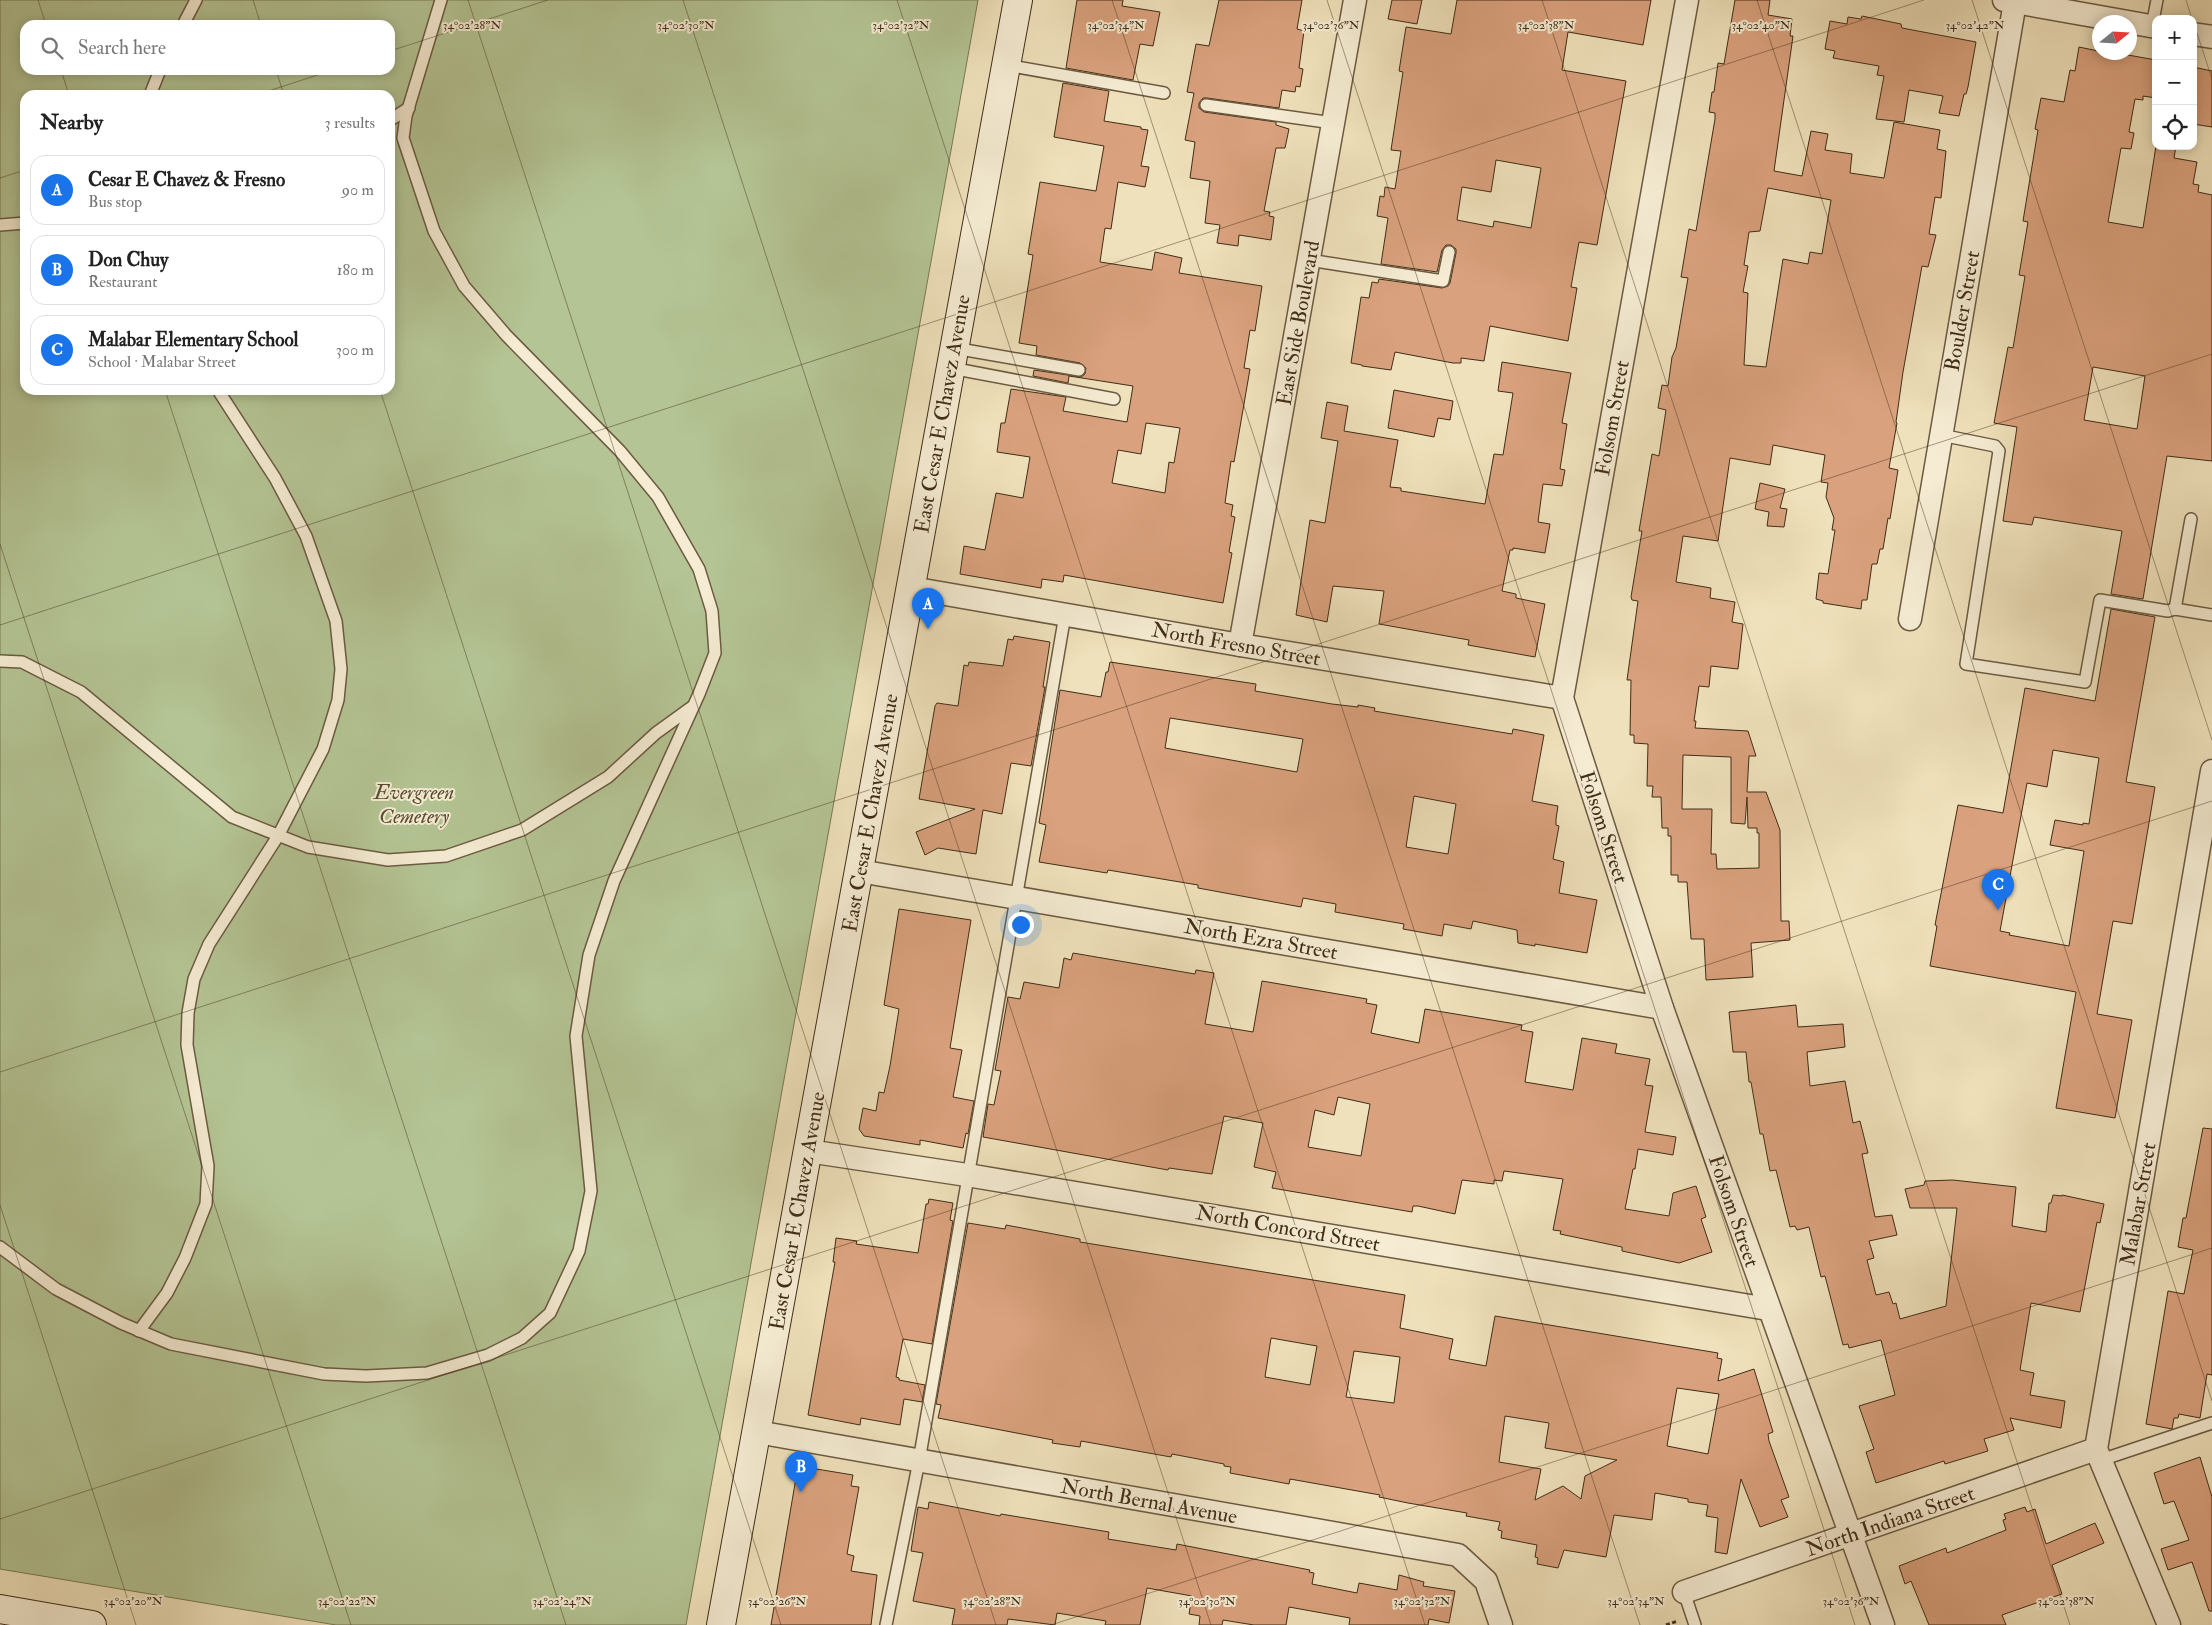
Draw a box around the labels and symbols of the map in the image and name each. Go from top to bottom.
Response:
north arrow [2092,15,2137,60]
text: 34°02'28"N [443,18,501,33]
text: 34°02'30"N [657,18,715,33]
text: 34°02'32"N [872,18,930,33]
text: 34°02'34"N [1087,18,1145,33]
text: 34°02'36"N [1302,18,1360,33]
text: 34°02'38"N [1518,18,1575,33]
text: 34°02'40"N [1731,18,1791,33]
text: 34°02'42"N [1945,18,2005,33]
street label: East Side Boulevard [1271,238,1326,408]
street label: Boulder Street [1939,248,1986,374]
street label: East Cesar E Chavez Avenue [908,293,977,535]
street label: Folsom Street [1589,358,1636,478]
pin: A [912,588,944,629]
street label: North Fresno Street [1149,616,1323,673]
street label: East Cesar E Chavez Avenue [836,692,905,934]
street label: Folsom Street [1573,767,1634,887]
park label: Evergreen Cemetery [372,779,454,830]
pin: C [1982,869,2014,910]
your location [1008,912,1034,938]
street label: North Ezra Street [1182,913,1340,966]
street label: East Cesar E Chavez Avenue [763,1090,832,1332]
street label: Malabar Street [2114,1140,2163,1268]
street label: Folsom Street [1702,1152,1765,1271]
street label: North Concord Street [1194,1199,1382,1258]
pin: B [785,1451,817,1492]
street label: North Bernal Avenue [1058,1473,1240,1530]
street label: North Indiana Street [1802,1480,1978,1563]
text: 34°02'20"N [104,1594,163,1609]
text: 34°02'22"N [318,1594,377,1609]
text: 34°02'24"N [532,1594,592,1609]
text: 34°02'26"N [748,1594,807,1609]
text: 34°02'28"N [963,1594,1021,1609]
text: 34°02'30"N [1178,1594,1236,1609]
text: 34°02'32"N [1393,1594,1451,1609]
text: 34°02'34"N [1607,1594,1665,1609]
text: 34°02'36"N [1822,1594,1880,1609]
text: 34°02'38"N [2038,1594,2095,1609]

